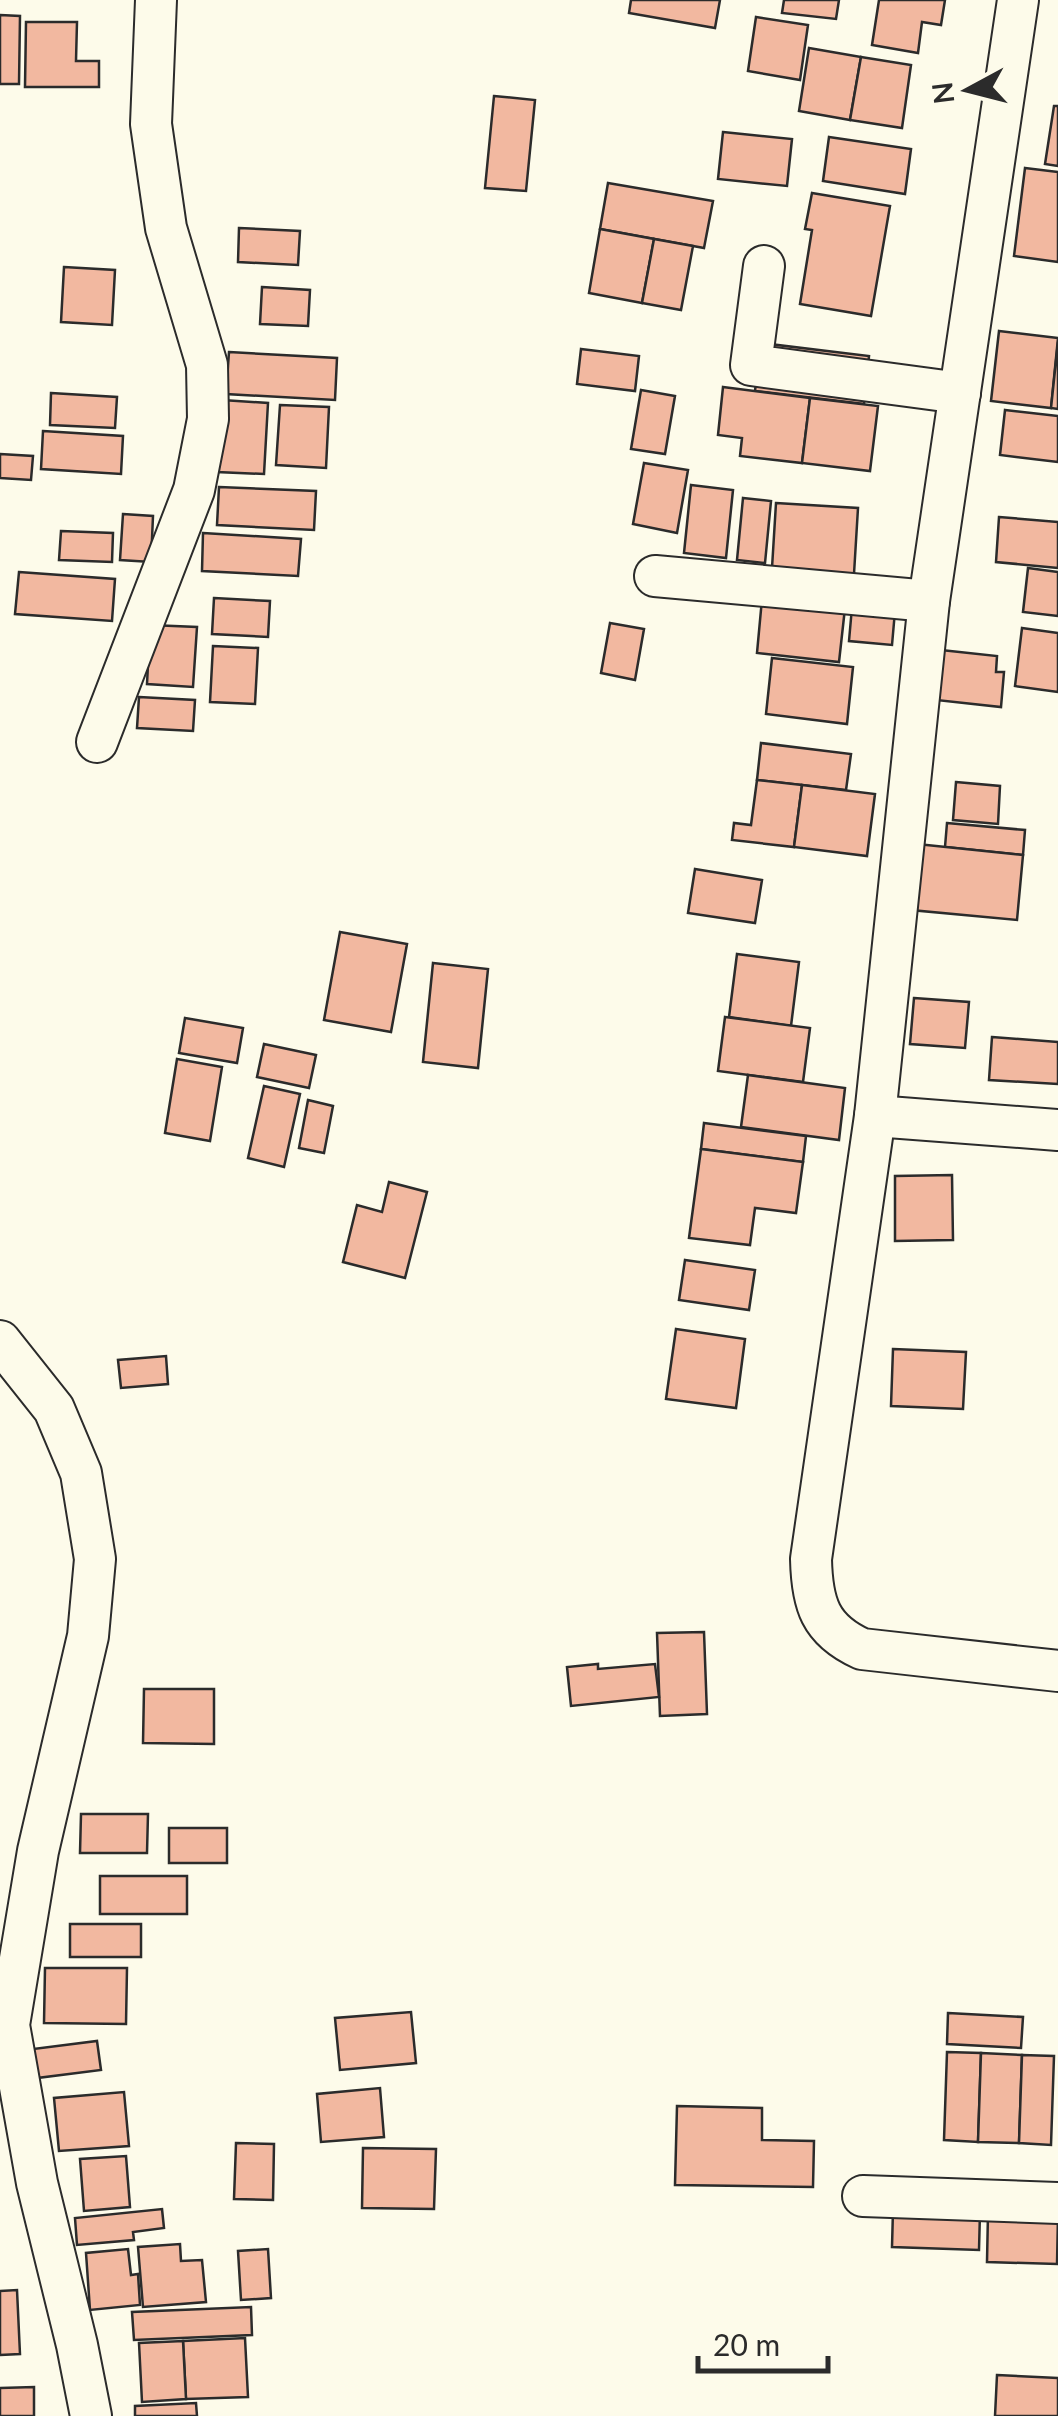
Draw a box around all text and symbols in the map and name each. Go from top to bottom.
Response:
north arrow [918,40,1018,140]
text: N [924,80,960,106]
scale bar [698,2311,828,2373]
text: 20 m [713,2326,780,2362]

